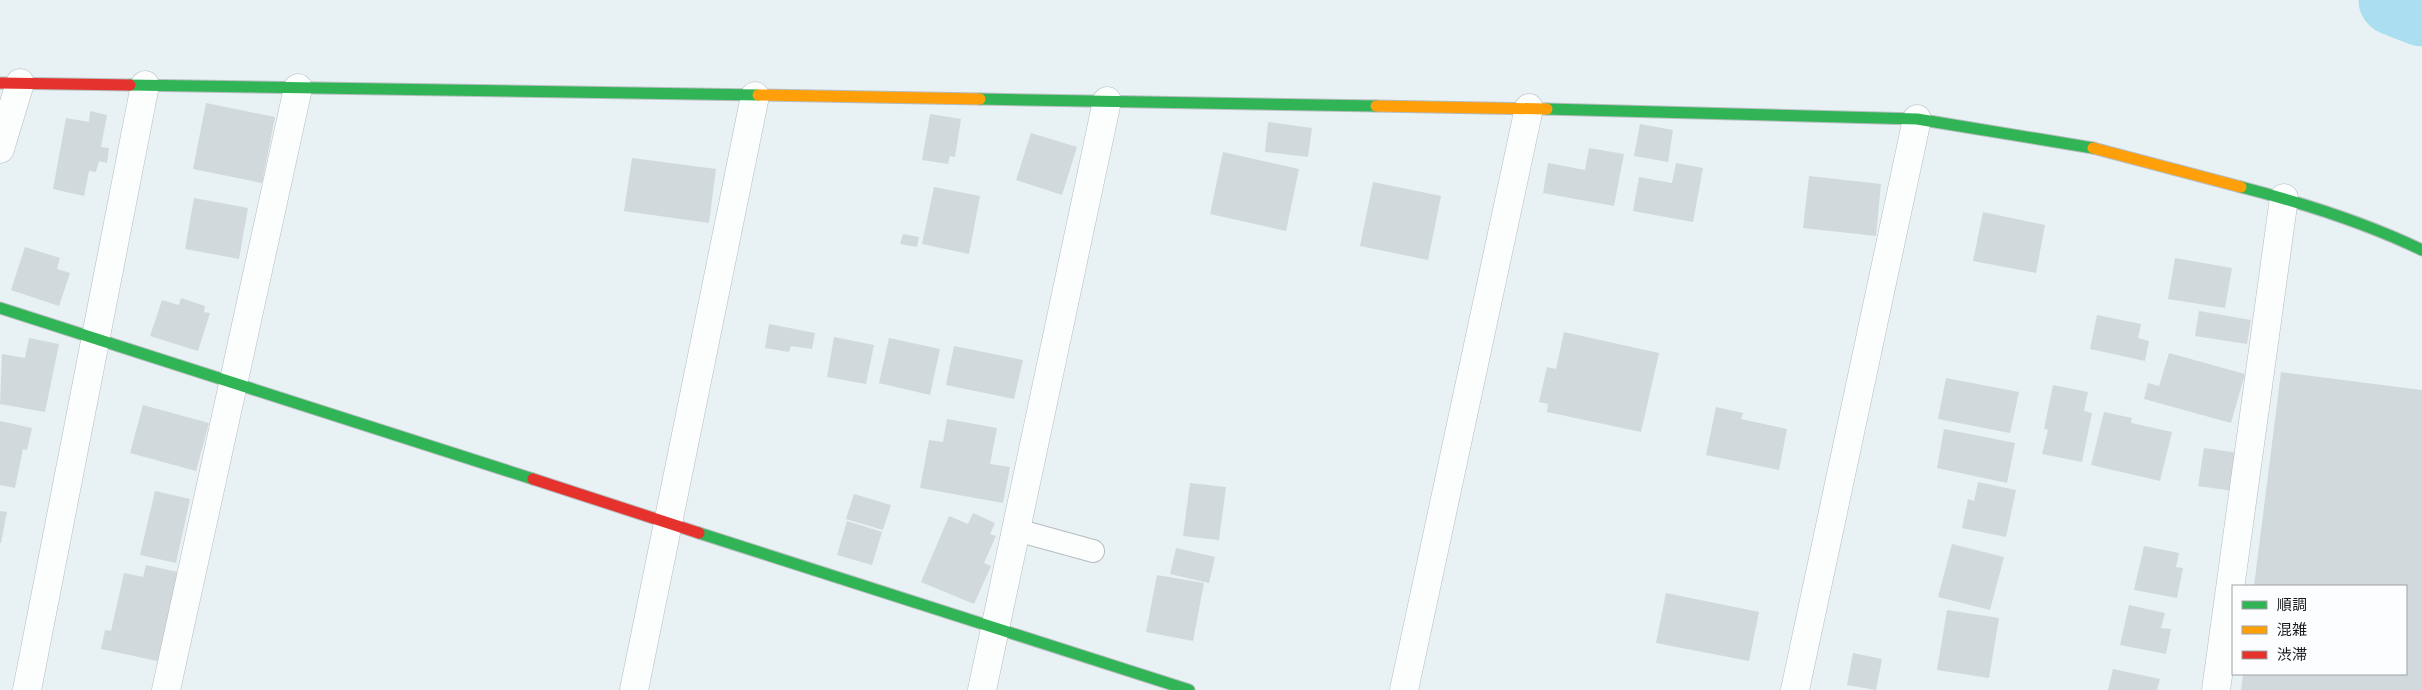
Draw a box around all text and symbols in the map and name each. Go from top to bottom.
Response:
legend [2232,585,2407,675]
text: 順調 [2277,596,2307,614]
text: 混雑 [2277,621,2307,639]
text: 渋滞 [2277,646,2307,664]

